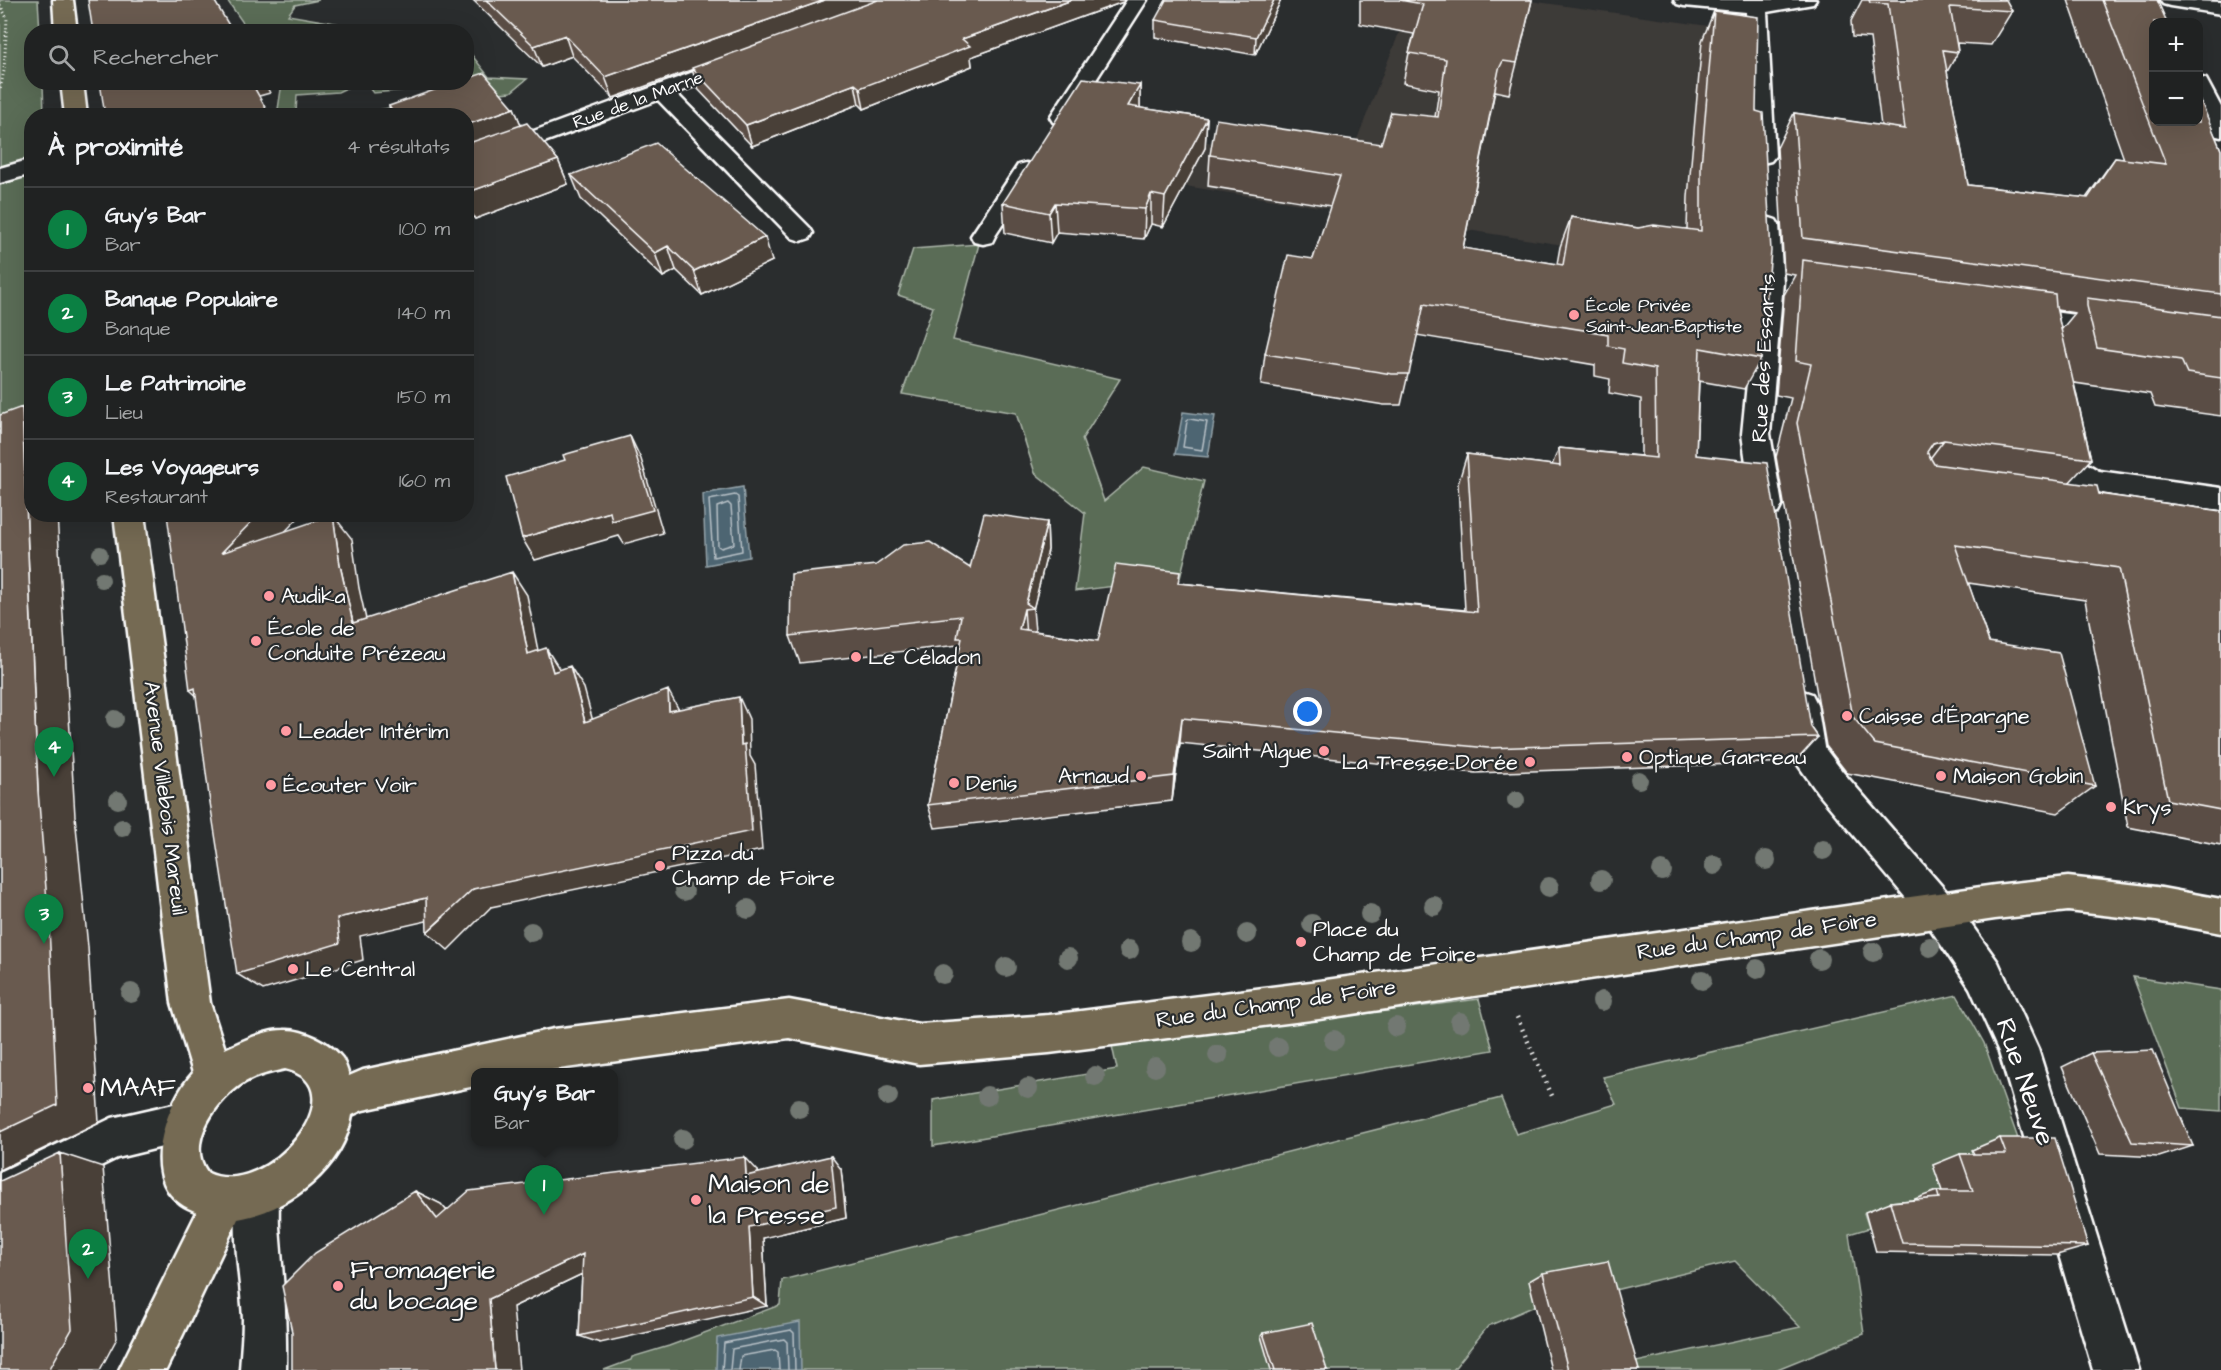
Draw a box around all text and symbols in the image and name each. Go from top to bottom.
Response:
map controls [2149,18,2203,126]
button: + [2149,18,2203,72]
search box [24,24,474,90]
icon: search [45,41,78,74]
text: Rechercher [93,42,218,73]
street label: Rue de la Marne [569,65,707,135]
button: − [2149,72,2203,126]
text: À proximité [48,129,183,165]
text: 4 résultats [347,133,450,161]
text: Guy's Bar [105,200,206,231]
text: 1 [66,215,69,243]
text: 100 m [399,215,450,243]
text: Bar [105,231,140,259]
street label: Rue des Essarts [1744,273,1784,443]
text: Banque Populaire [105,284,278,315]
place label: École Privée Saint-Jean-Baptiste [1586,293,1743,339]
text: 2 [62,299,73,327]
text: 140 m [398,299,450,327]
marker: École Privée Saint-Jean-Baptiste [1567,308,1581,322]
text: Banque [105,315,171,343]
text: Le Patrimoine [105,368,246,399]
text: 3 [62,383,73,411]
text: 150 m [397,383,450,411]
text: Lieu [105,399,143,427]
text: Les Voyageurs [105,452,259,483]
text: 4 [61,467,74,495]
text: 160 m [399,467,450,495]
text: Restaurant [105,483,208,511]
place label: Audika [281,581,346,612]
marker: Audika [262,589,276,603]
place label: École de Conduite Prézeau [268,613,446,669]
marker: École de Conduite Prézeau [249,634,263,648]
place label: Le Céladon [868,642,981,673]
marker: Le Céladon [849,650,863,664]
street label: Avenue Villebois Mareuil [135,679,195,917]
your location [1293,697,1322,726]
place label: Caisse d'Épargne [1859,701,2030,733]
marker: Caisse d'Épargne [1840,709,1854,723]
place label: Leader Intérim [298,716,448,747]
marker: Leader Intérim [279,724,293,738]
pin: 4 [34,728,74,777]
place label: Saint Algue [1203,736,1312,768]
place label: Optique Garreau [1639,742,1806,773]
marker: Saint Algue [1317,744,1331,758]
place label: La Tresse-Dorée [1342,747,1518,778]
marker: Optique Garreau [1620,750,1634,764]
marker: La Tresse-Dorée [1523,755,1537,769]
place label: Arnaud [1058,761,1129,792]
place label: Maison Gobin [1953,761,2083,792]
place label: Denis [966,768,1018,799]
marker: Arnaud [1134,769,1148,783]
marker: Maison Gobin [1934,769,1948,783]
place label: Écouter Voir [283,770,417,801]
marker: Denis [947,776,961,790]
marker: Écouter Voir [264,778,278,792]
place label: Krys [2123,792,2172,824]
marker: Krys [2104,800,2118,814]
place label: Pizza du Champ de Foire [672,838,835,894]
marker: Pizza du Champ de Foire [653,859,667,873]
pin: 3 [24,894,63,944]
street label: Rue du Champ de Foire [1635,904,1879,968]
place label: Place du Champ de Foire [1313,914,1476,970]
marker: Place du Champ de Foire [1294,935,1308,949]
place label: Le Central [305,954,415,985]
marker: Le Central [286,962,300,976]
street label: Rue du Champ de Foire [1154,972,1398,1036]
street label: Rue Neuve [1986,1013,2064,1151]
popup [471,1068,618,1146]
place label: MAAF [100,1069,176,1107]
text: Guy's Bar [494,1078,595,1109]
marker: MAAF [81,1081,95,1095]
text: Bar [494,1109,530,1137]
place label: Maison de la Presse [708,1165,830,1234]
pin: 1 [524,1166,564,1215]
marker: Maison de la Presse [689,1193,703,1207]
pin: 2 [68,1230,107,1279]
place label: Fromagerie du bocage [350,1251,496,1321]
marker: Fromagerie du bocage [331,1279,345,1293]

